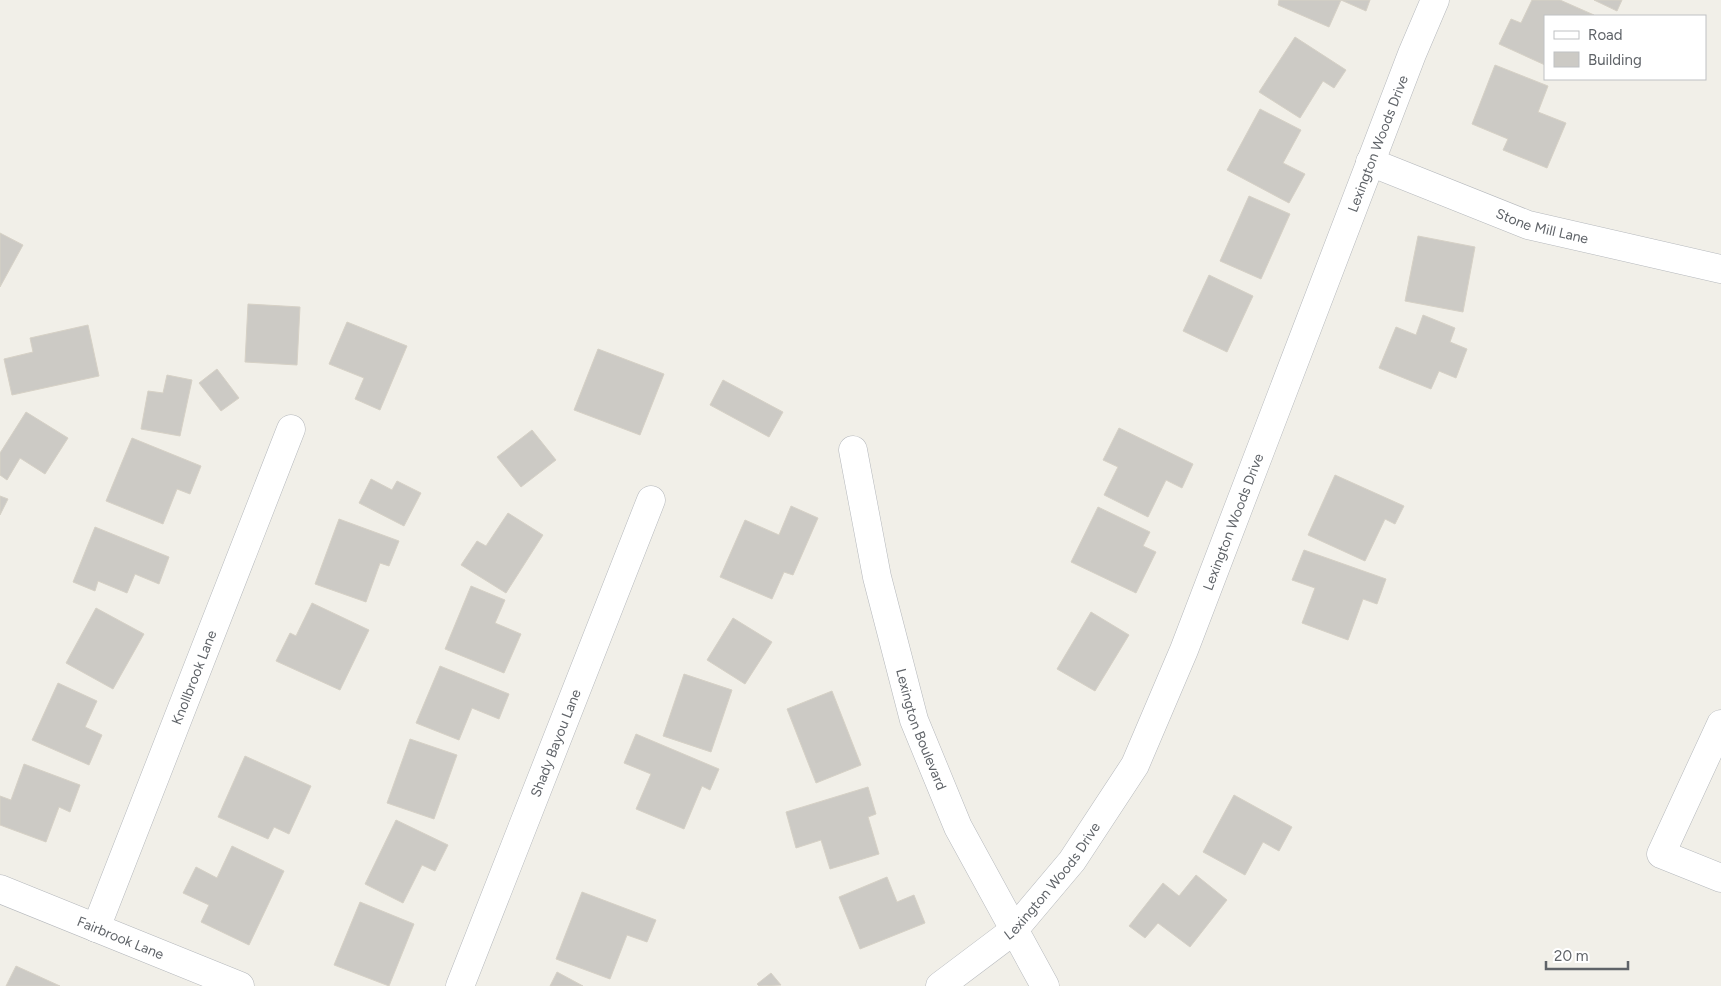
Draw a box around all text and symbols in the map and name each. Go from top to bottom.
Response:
legend [1544,15,1706,80]
text: Road [1588,26,1623,44]
text: Building [1588,51,1642,69]
street label: Lexington Woods Drive [1344,72,1412,214]
street label: Stone Mill Lane [1493,205,1590,247]
street label: Lexington Woods Drive [1199,451,1267,593]
street label: Knollbrook Lane [168,627,220,727]
street label: Lexington Boulevard [893,667,950,793]
street label: Shady Bayou Lane [527,686,584,800]
street label: Lexington Woods Drive [1001,819,1104,943]
street label: Fairbrook Lane [75,913,167,963]
scale bar [1546,938,1628,970]
text: 20 m [1554,947,1588,965]

